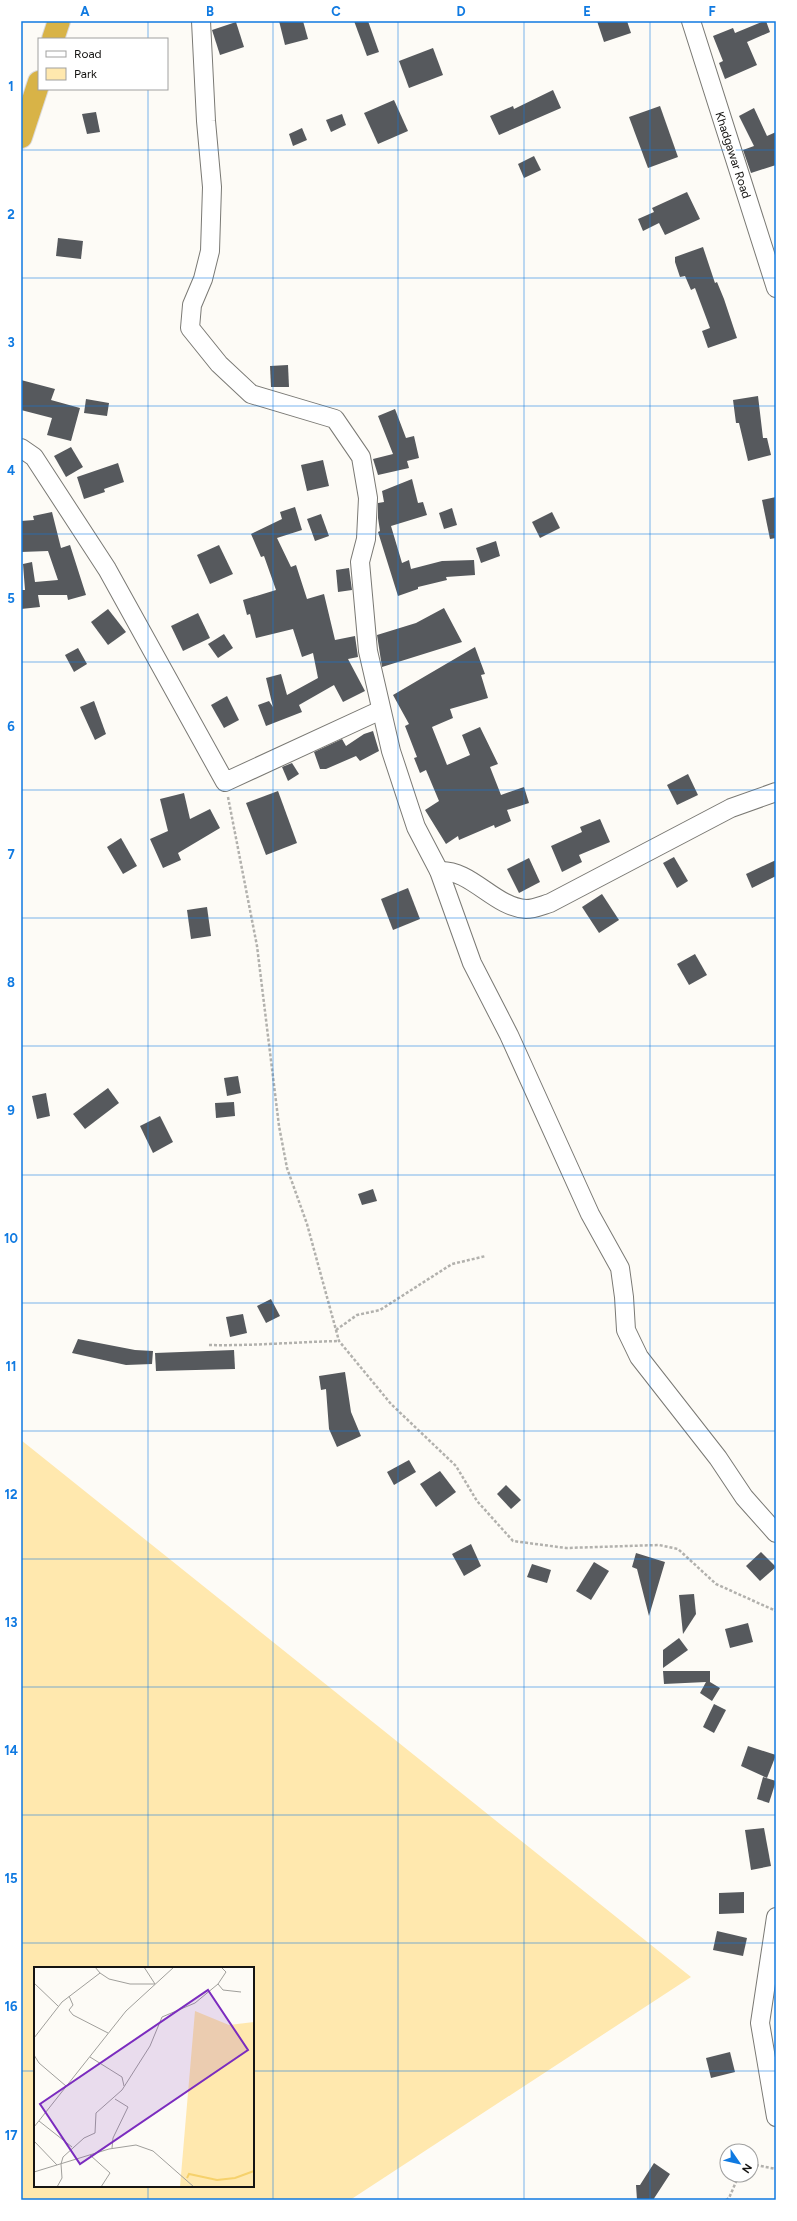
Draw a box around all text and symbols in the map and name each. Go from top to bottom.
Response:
text: A [80,4,90,19]
text: B [206,4,214,19]
text: C [331,4,341,19]
text: D [456,4,466,19]
text: E [583,4,591,19]
text: F [708,4,716,19]
legend [38,38,168,90]
text: Road [74,47,102,61]
text: Park [74,67,97,81]
text: 1 [8,79,14,94]
street label: Khadgawar Road [712,110,754,200]
text: 2 [7,207,15,222]
text: 3 [7,335,15,350]
text: 4 [7,463,15,478]
text: 5 [7,591,15,606]
text: 6 [7,719,15,734]
text: 7 [7,847,15,862]
text: 8 [7,975,15,990]
text: 9 [7,1103,15,1118]
text: 10 [4,1231,18,1246]
text: 11 [6,1359,16,1374]
text: 12 [4,1487,18,1502]
text: 13 [5,1615,17,1630]
text: 14 [4,1743,18,1758]
text: 15 [4,1871,18,1886]
inset map [34,1967,254,2187]
text: 16 [4,1999,18,2014]
text: 17 [5,2128,17,2143]
north arrow [719,2143,759,2183]
text: N [739,2161,755,2175]

